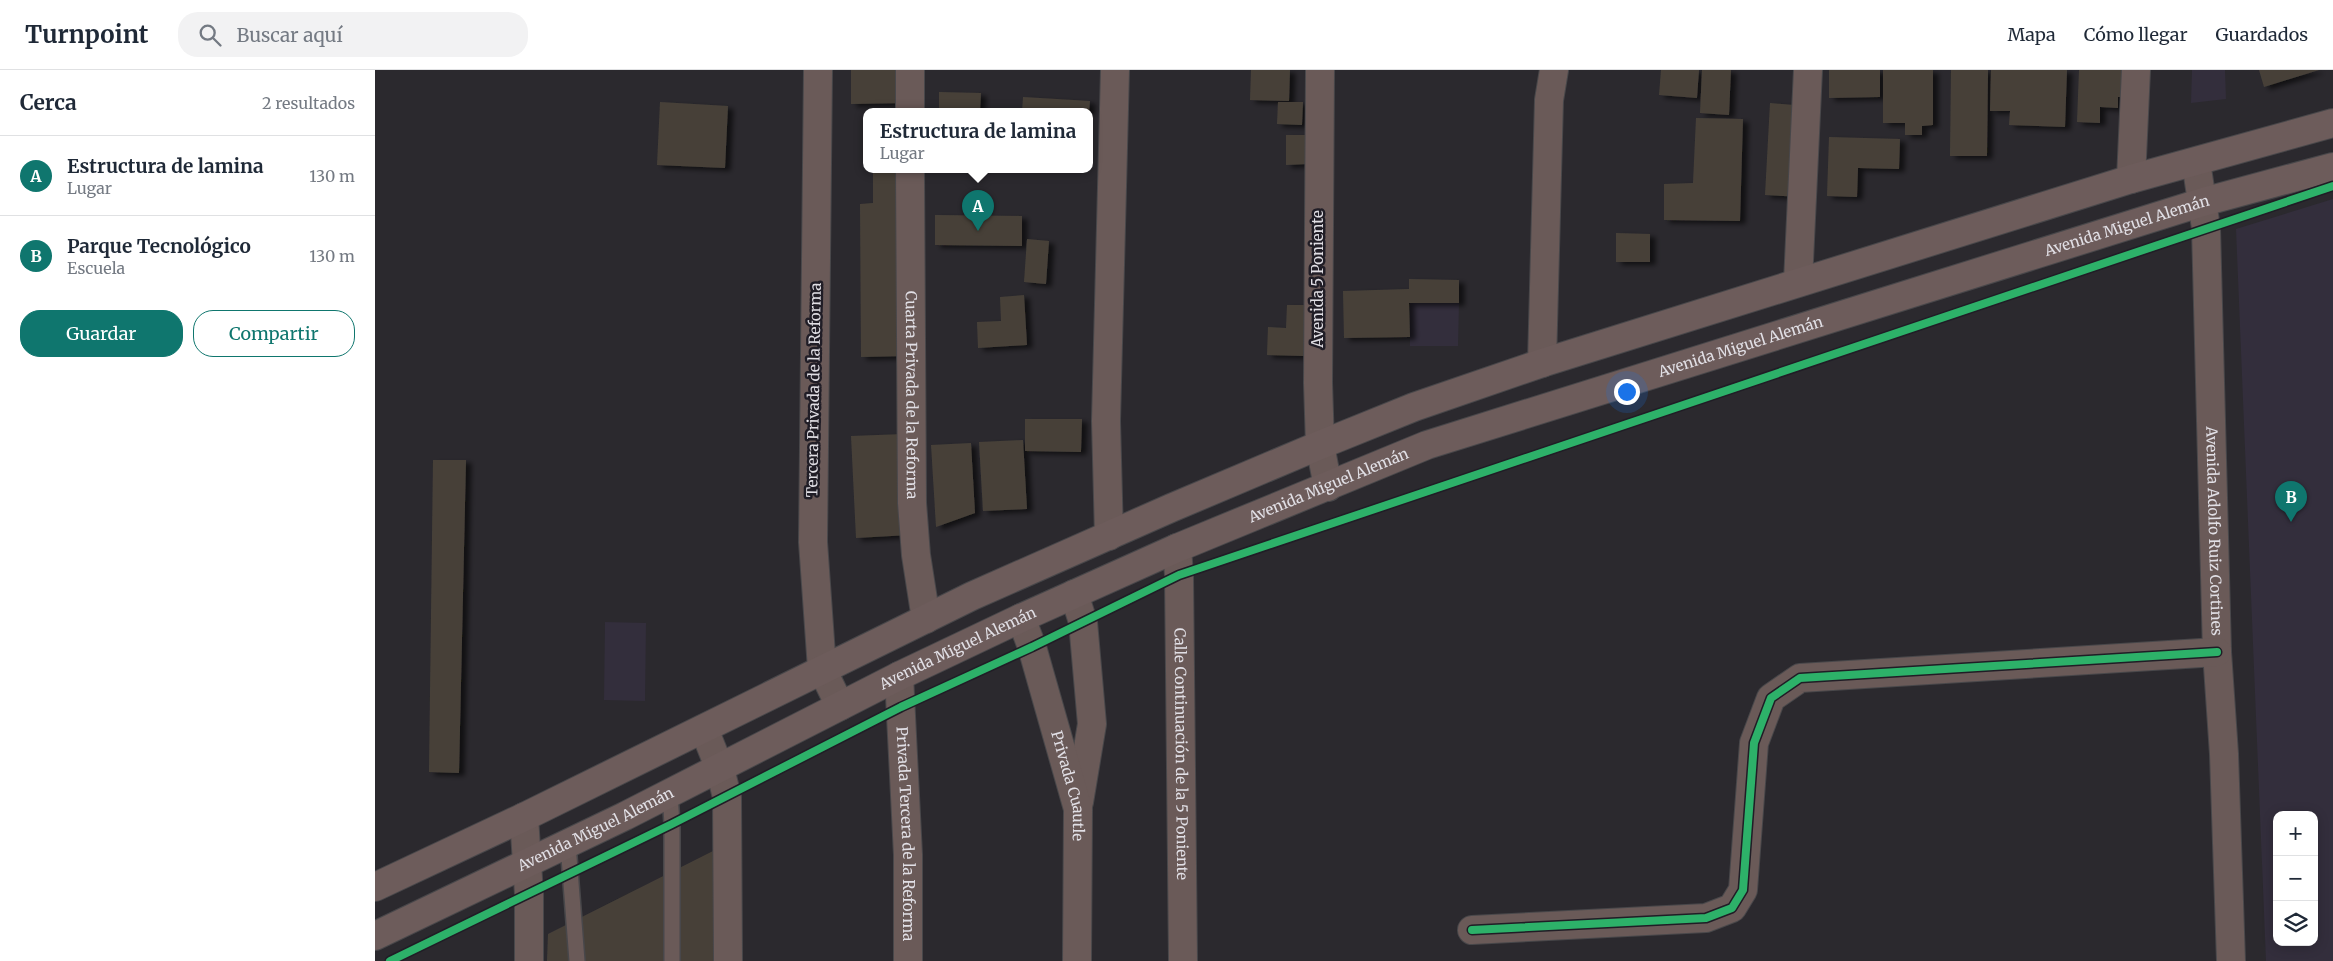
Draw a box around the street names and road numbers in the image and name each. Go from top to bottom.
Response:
street label: Avenida Miguel Alemán [2041,191,2211,260]
street label: Avenida 5 Poniente [1308,210,1327,349]
street label: Tercera Privada de la Reforma [802,282,825,497]
street label: Cuarta Privada de la Reforma [902,291,922,499]
street label: Avenida Miguel Alemán [1655,312,1825,381]
street label: Avenida Adolfo Ruiz Cortines [2202,425,2227,636]
street label: Avenida Miguel Alemán [1245,444,1411,527]
street label: Avenida Miguel Alemán [875,602,1039,694]
street label: Calle Continuación de la 5 Poniente [1171,628,1192,880]
street label: Privada Tercera de la Reforma [893,726,918,941]
street label: Privada Cuautle [1047,728,1088,841]
street label: Avenida Miguel Alemán [513,783,677,876]

